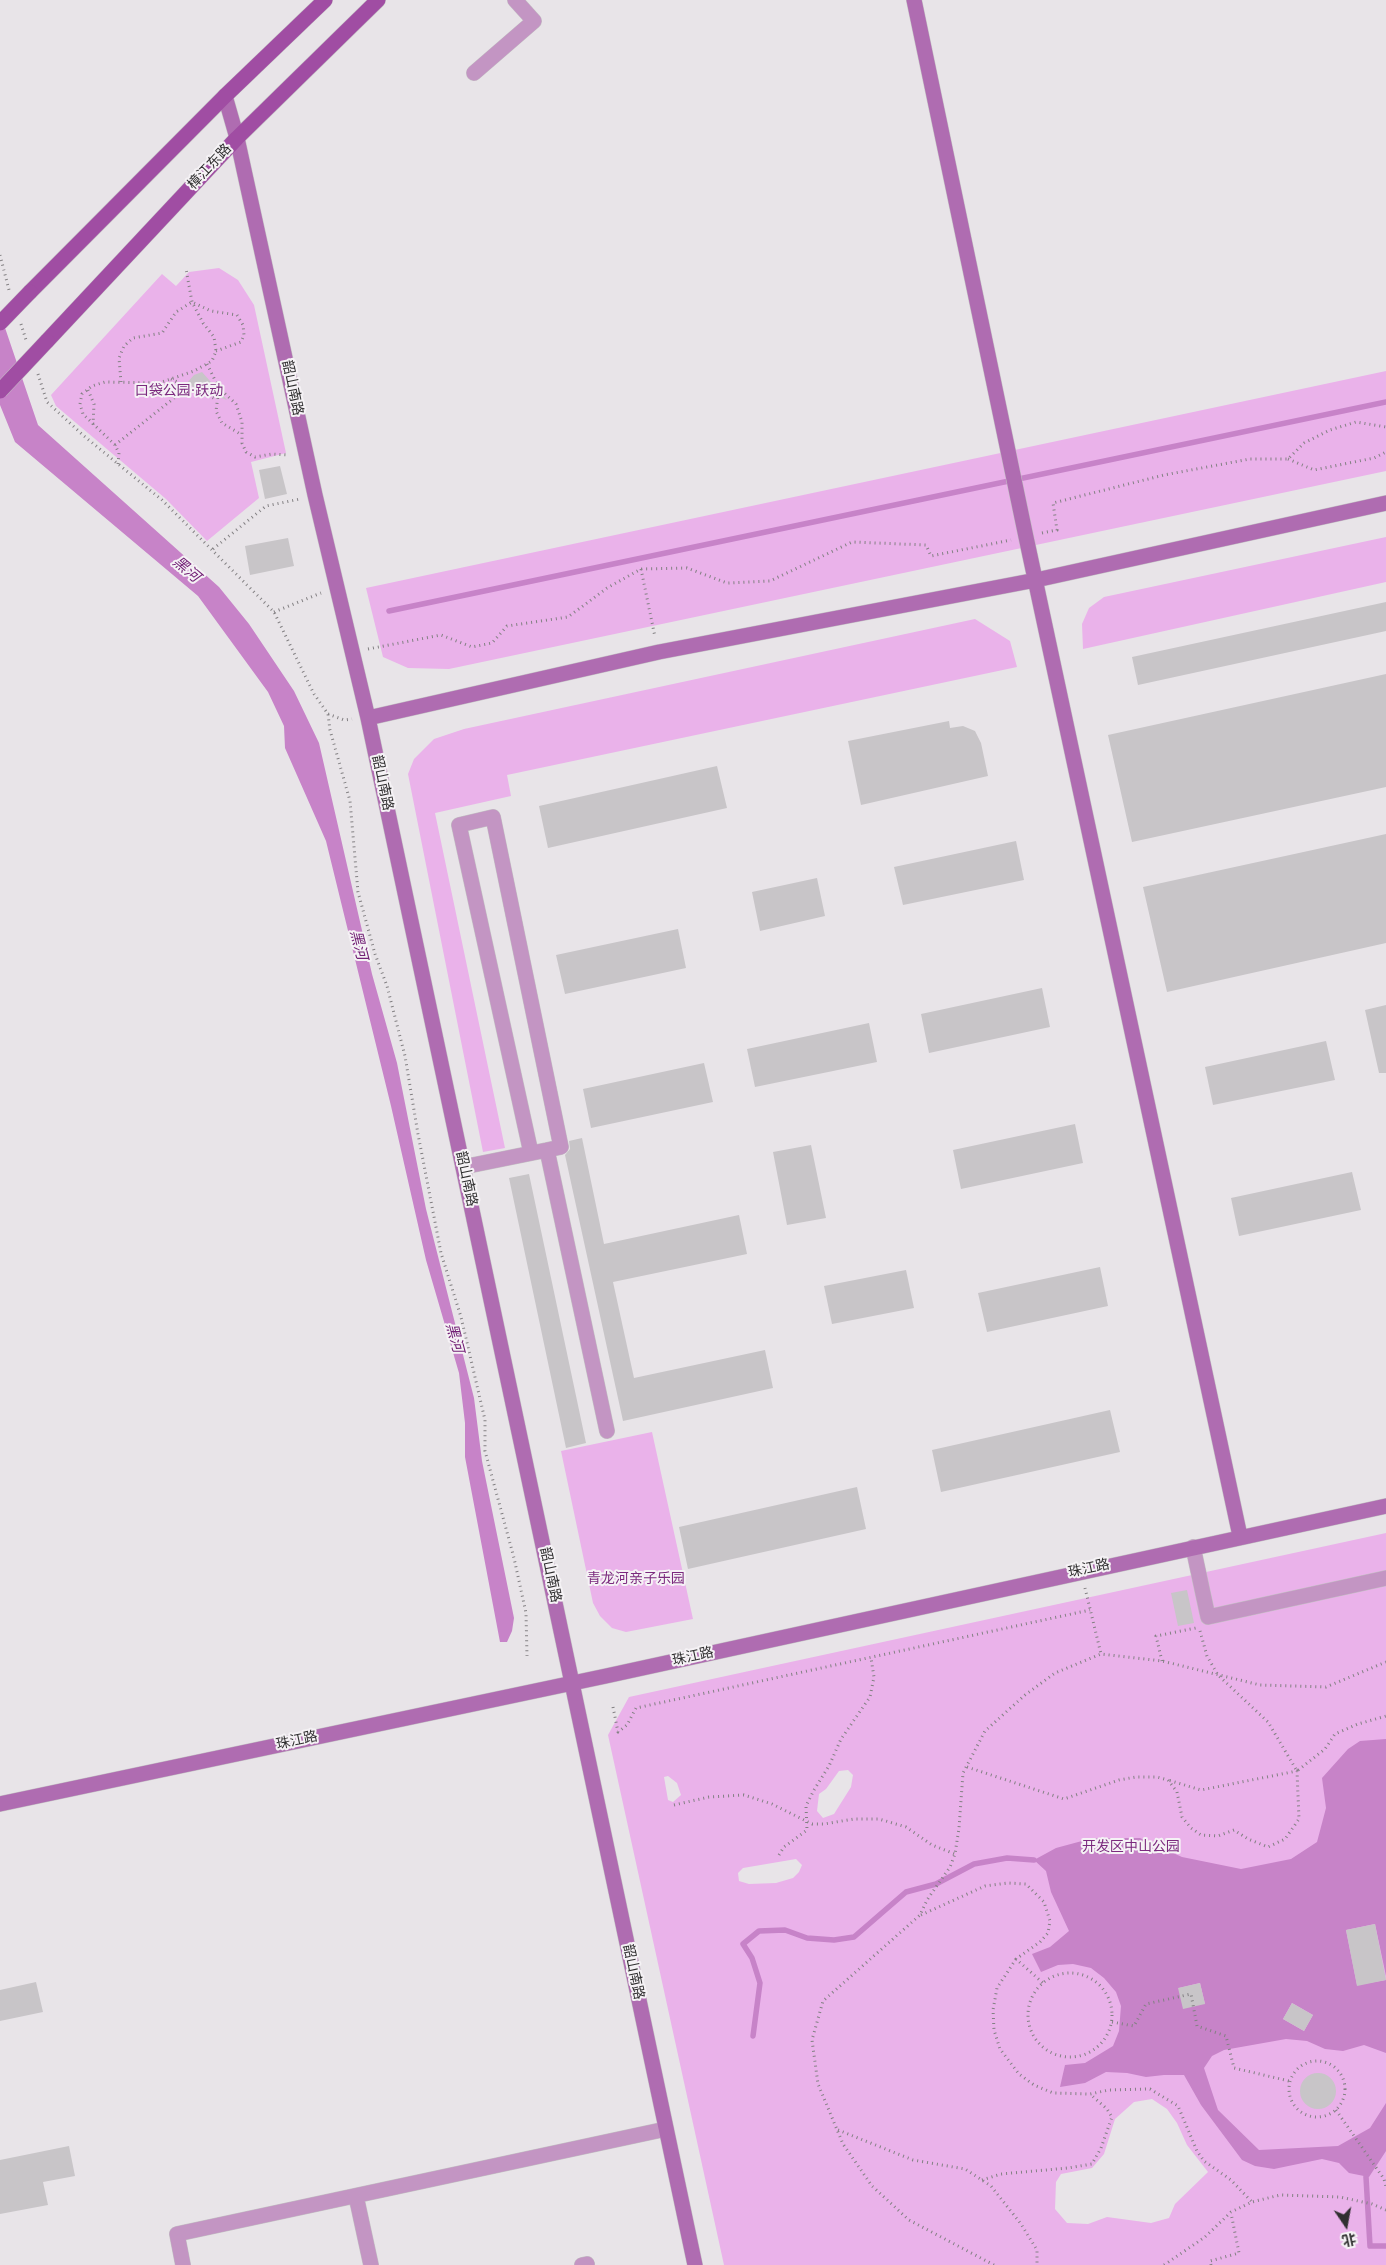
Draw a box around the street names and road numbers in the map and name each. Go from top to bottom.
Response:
street label: 樟江东路 [185,141,235,193]
street label: 韶山南路 [278,359,306,417]
street label: 韶山南路 [368,754,396,812]
street label: 韶山南路 [452,1150,480,1208]
street label: 韶山南路 [536,1546,564,1604]
street label: 珠江路 [1067,1556,1111,1582]
street label: 珠江路 [671,1644,715,1670]
street label: 珠江路 [275,1728,319,1754]
street label: 韶山南路 [619,1943,647,2001]

